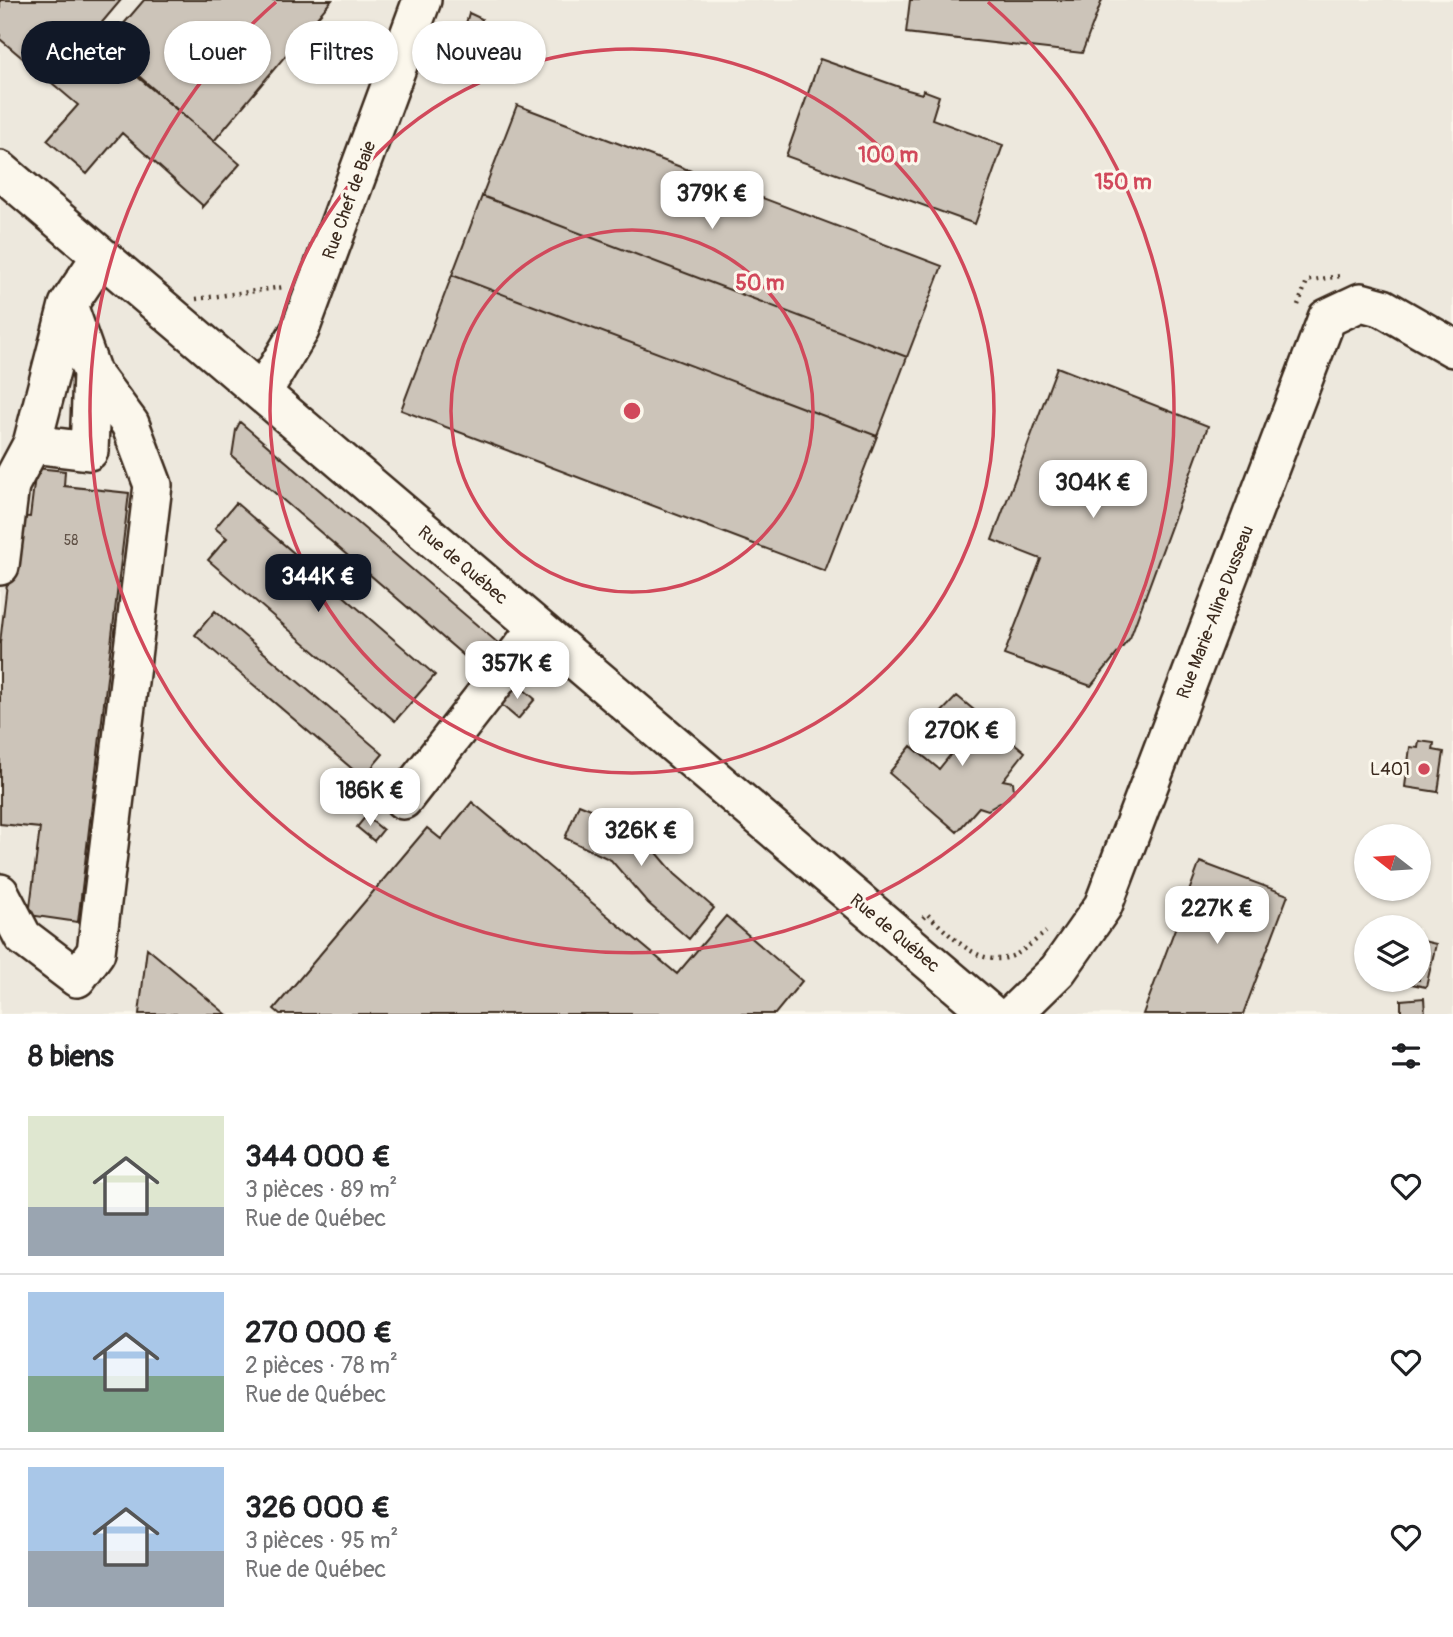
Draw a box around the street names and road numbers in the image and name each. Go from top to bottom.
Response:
street label: Rue Chef de Baie [317,138,382,263]
street label: Rue de Québec [413,521,512,610]
street label: Rue Marie-Aline Dusseau [1172,522,1259,702]
street label: Rue de Québec [845,889,944,978]

